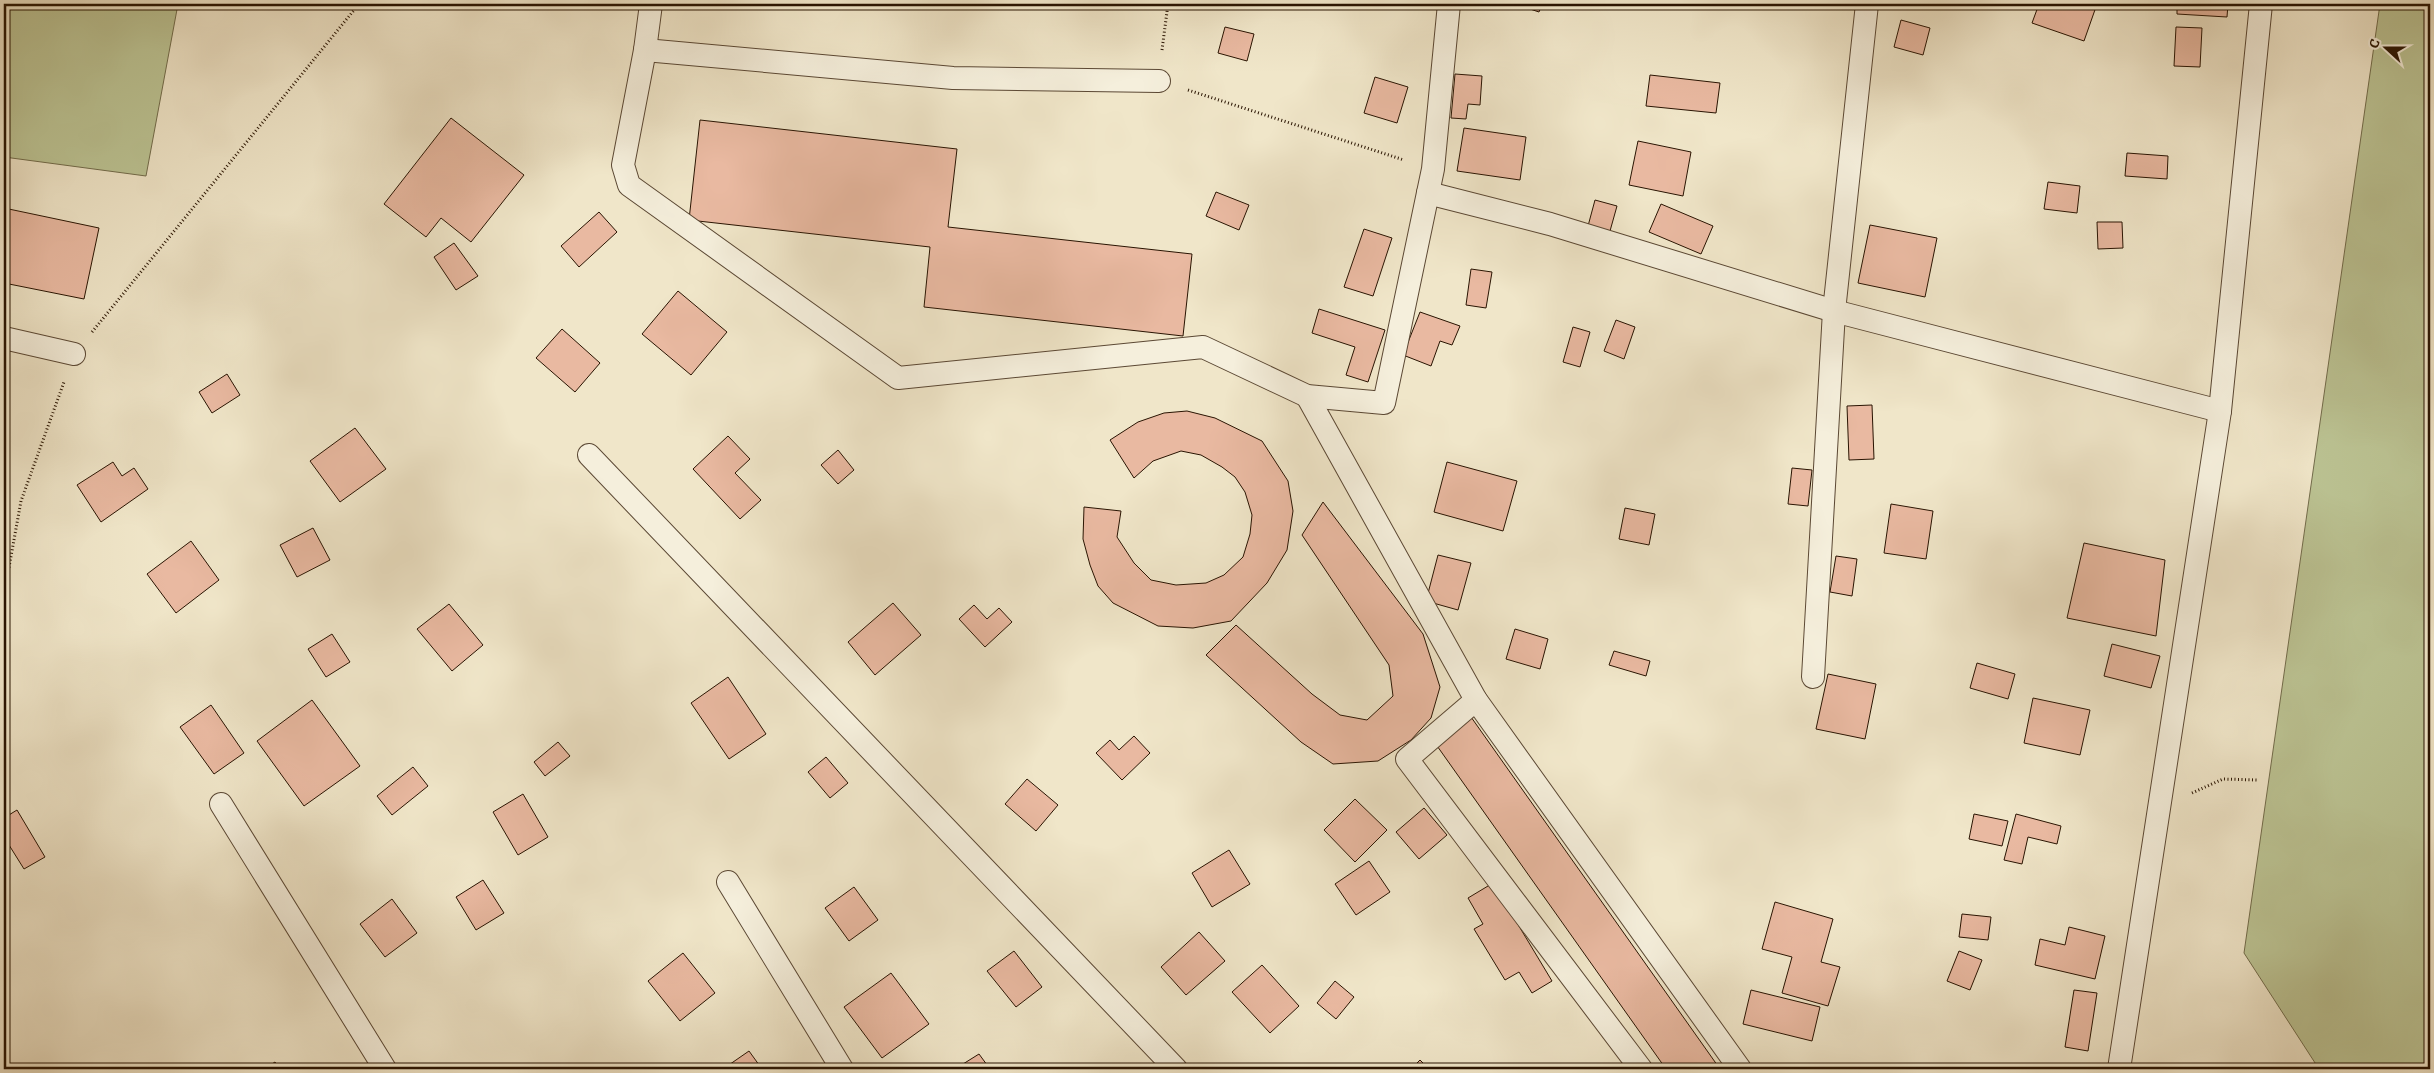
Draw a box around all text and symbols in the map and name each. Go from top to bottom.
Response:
north arrow [2362,22,2412,72]
text: С [2364,36,2385,51]

